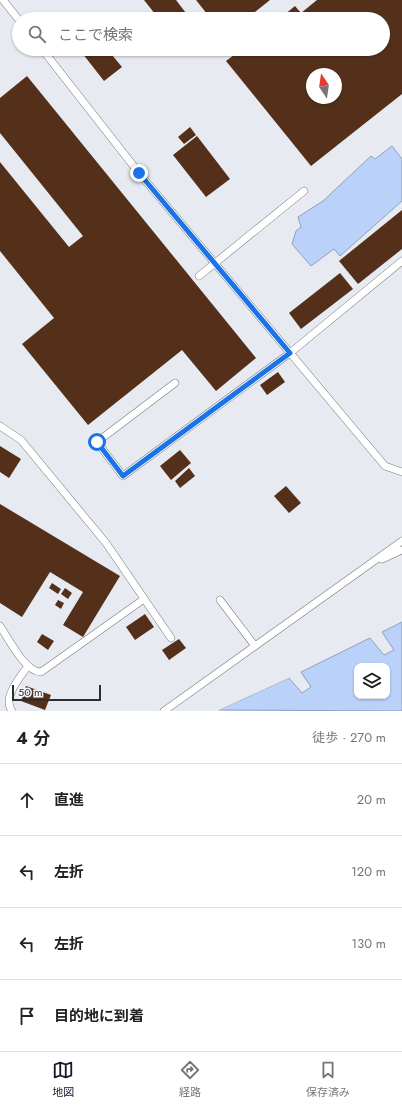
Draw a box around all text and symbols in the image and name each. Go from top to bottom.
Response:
search box [12,12,390,56]
icon: search [26,23,48,45]
text: ここで検索 [58,24,133,46]
north arrow [306,68,342,104]
route end [130,164,148,182]
route start [88,433,106,451]
map controls [354,663,390,699]
button: layers [354,663,390,699]
scale bar [12,683,101,702]
text: 50 m [18,684,43,700]
text: 4 分 [16,726,50,750]
text: 徒歩 · 270 m [312,728,386,747]
icon: ahead [16,789,38,811]
text: 直進 [54,789,84,811]
text: 20 m [357,790,386,809]
icon: left [16,861,38,883]
text: 左折 [54,861,84,883]
text: 120 m [351,862,386,881]
icon: left [16,933,38,955]
text: 左折 [54,933,84,955]
text: 130 m [351,934,386,953]
icon: arrive [16,1005,38,1027]
text: 目的地に到着 [54,1005,144,1027]
tab: 地図 [52,1059,74,1100]
tab: 経路 [179,1059,201,1100]
tab: 保存済み [306,1059,350,1100]

